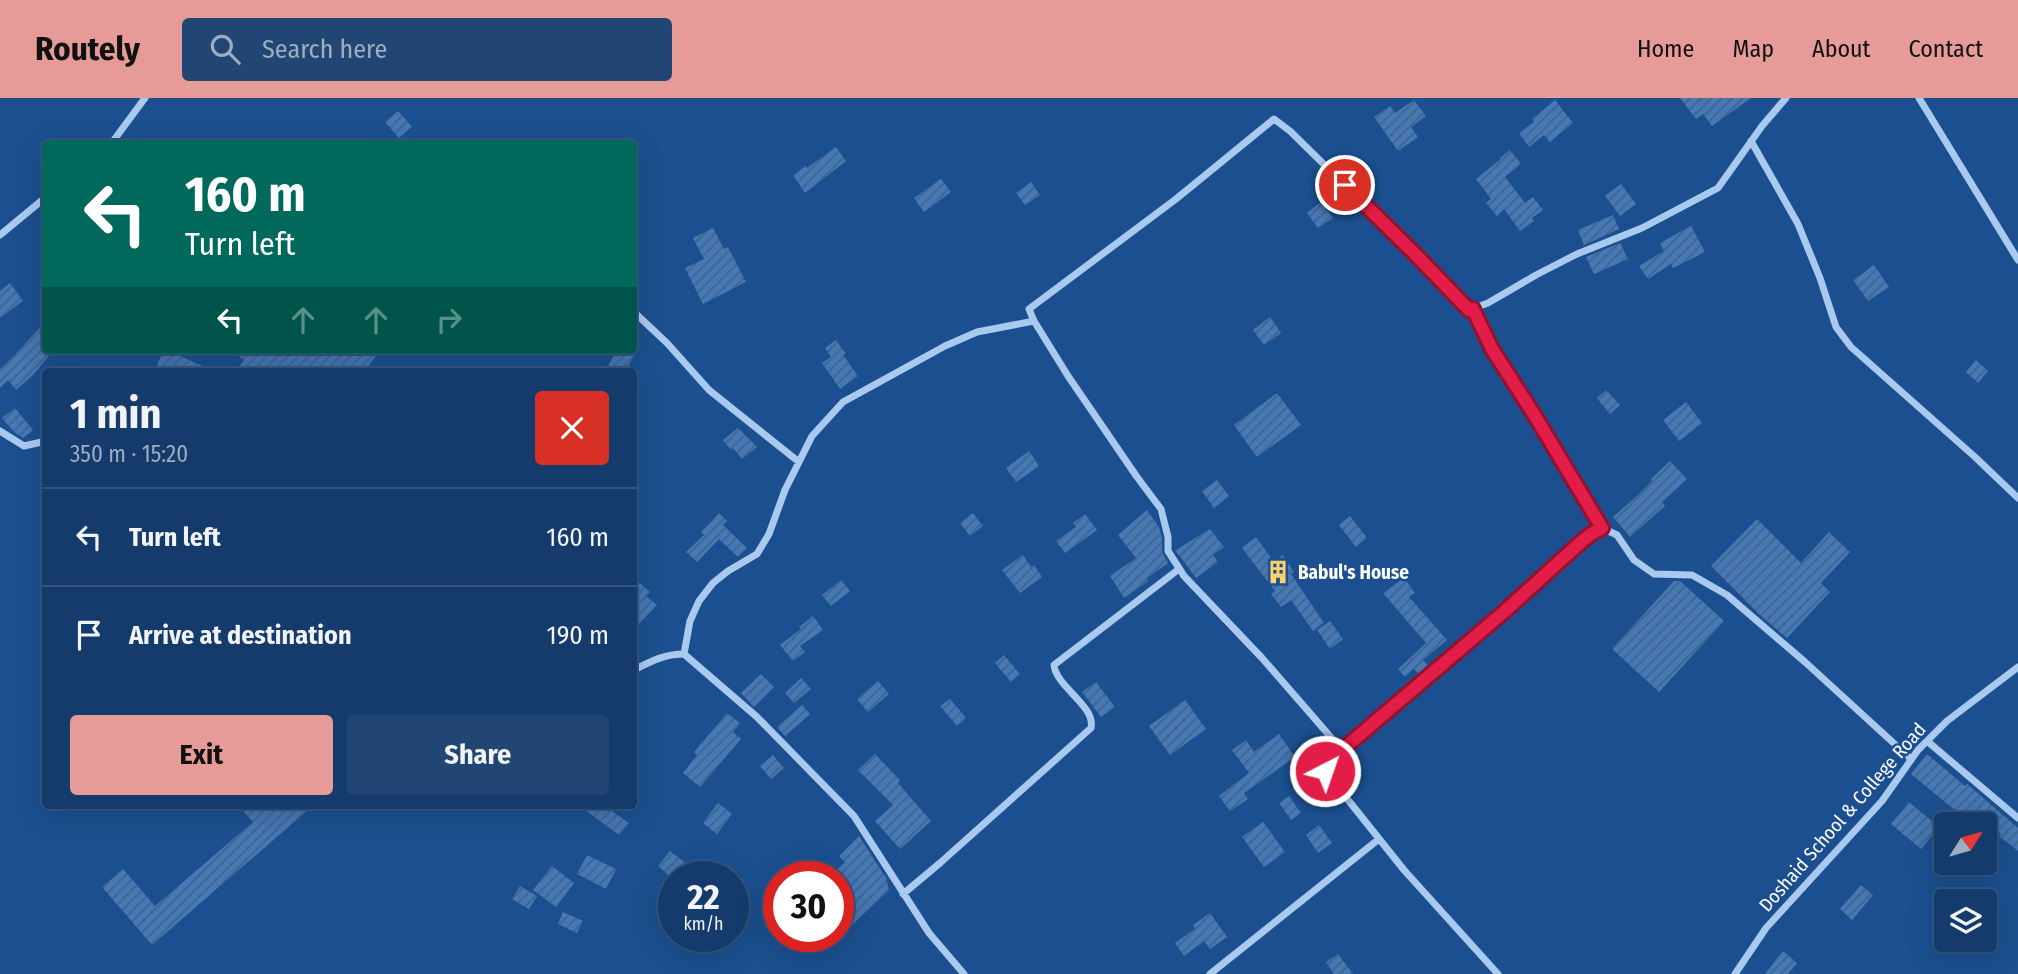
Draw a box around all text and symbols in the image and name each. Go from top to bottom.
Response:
search box [182,18,672,81]
text: Routely [35,29,140,69]
icon: search [206,30,244,68]
text: Search here [262,34,387,65]
text: Home [1637,35,1694,63]
text: Map [1732,35,1774,63]
text: About [1812,35,1870,63]
text: Contact [1908,35,1983,63]
pin [1315,155,1375,215]
text: 160 m [185,165,306,224]
icon: arrive [1326,166,1364,204]
icon: left [70,168,161,259]
text: Turn left [185,225,295,263]
icon: left [211,301,249,339]
icon: ahead [284,301,322,339]
icon: ahead [357,301,395,339]
icon: right [430,301,468,339]
text: 1 min [70,389,161,439]
button: close [535,391,609,465]
text: 350 m · 15:20 [70,440,188,468]
icon: left [70,518,108,556]
text: Turn left [129,522,221,553]
text: 160 m [546,522,609,553]
building icon: Babul's House [1264,558,1292,586]
place label: Babul's House [1298,561,1409,584]
icon: arrive [70,616,108,654]
text: Arrive at destination [129,620,352,651]
text: 190 m [547,620,609,651]
button: Exit [70,715,333,795]
button: Share [347,715,609,795]
street label: Doshaid School & College Road [1754,718,1931,916]
position arrow [1288,734,1362,808]
north arrow [1934,812,1997,875]
map controls [1934,812,1997,952]
speed limit sign: 30 [763,861,854,952]
text: 22 [687,876,720,918]
button: layers [1934,889,1997,952]
text: km/h [683,913,724,935]

